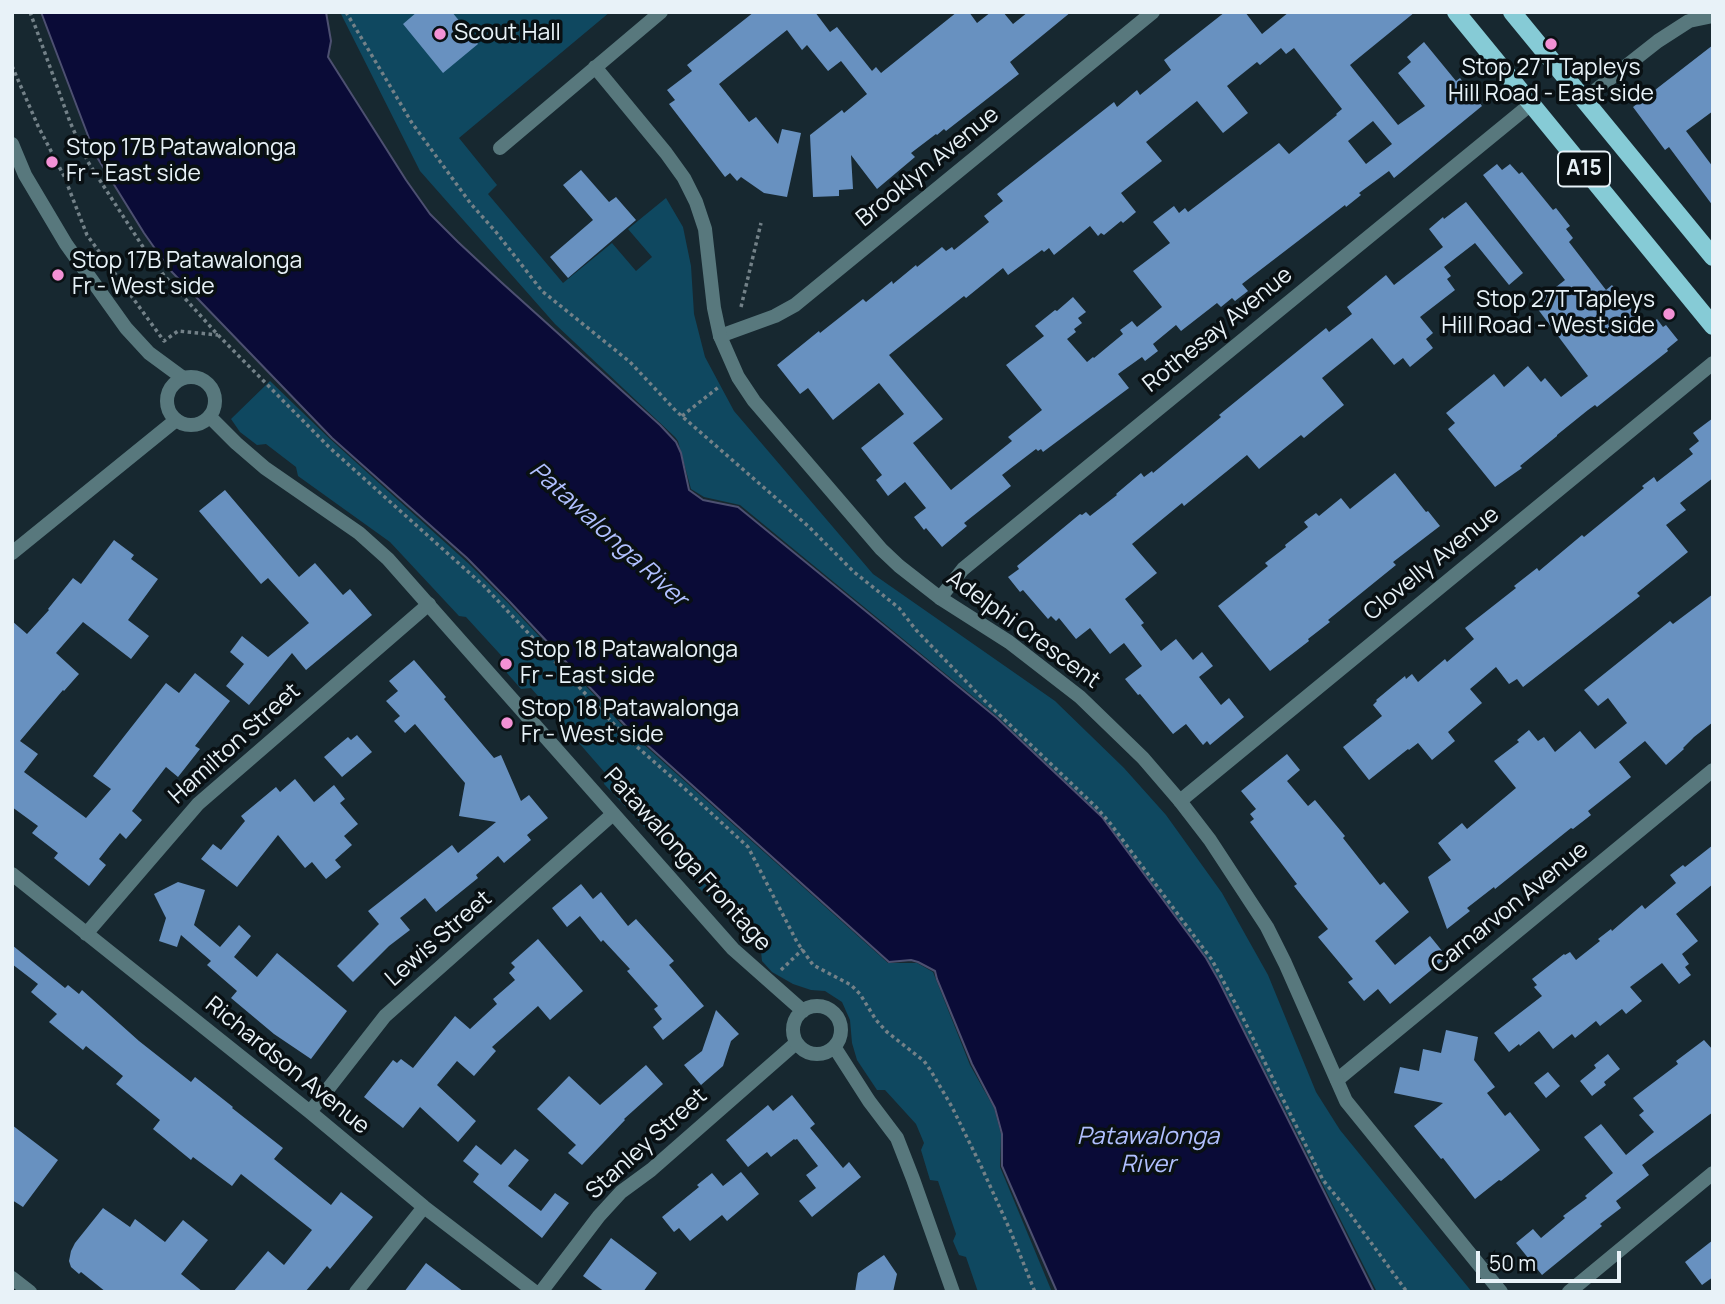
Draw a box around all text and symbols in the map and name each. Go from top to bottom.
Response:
place label: Scout Hall [454,20,561,48]
marker: Scout Hall [432,26,448,42]
marker: Stop 27T Tapleys Hill Road - East side [1543,36,1559,52]
place label: Stop 27T Tapleys Hill Road - East side [1448,55,1654,109]
street label: Brooklyn Avenue [851,101,1005,233]
place label: Stop 17B Patawalonga Fr - East side [66,135,296,189]
road number: A15 [1558,152,1610,186]
marker: Stop 17B Patawalonga Fr - East side [44,154,60,170]
place label: Stop 17B Patawalonga Fr - West side [72,248,302,302]
street label: Rothesay Avenue [1138,261,1298,399]
marker: Stop 17B Patawalonga Fr - West side [50,267,66,283]
place label: Stop 27T Tapleys Hill Road - West side [1441,287,1655,341]
marker: Stop 27T Tapleys Hill Road - West side [1661,306,1677,322]
water label: Patawalonga River [523,457,693,613]
street label: Clovelly Avenue [1359,501,1505,627]
street label: Adelphi Crescent [941,565,1105,695]
place label: Stop 18 Patawalonga Fr - East side [520,637,738,691]
marker: Stop 18 Patawalonga Fr - East side [498,656,514,672]
street label: Hamilton Street [164,678,306,810]
place label: Stop 18 Patawalonga Fr - West side [521,696,739,750]
marker: Stop 18 Patawalonga Fr - West side [499,715,515,731]
street label: Patawalonga Frontage [597,763,777,957]
street label: Carnarvon Avenue [1426,836,1594,980]
street label: Lewis Street [380,885,498,993]
street label: Richardson Avenue [199,991,375,1141]
street label: Stanley Street [581,1083,713,1205]
water label: Patawalonga River [1077,1123,1219,1179]
scale bar [1480,1238,1625,1282]
text: 50 m [1489,1249,1536,1277]

